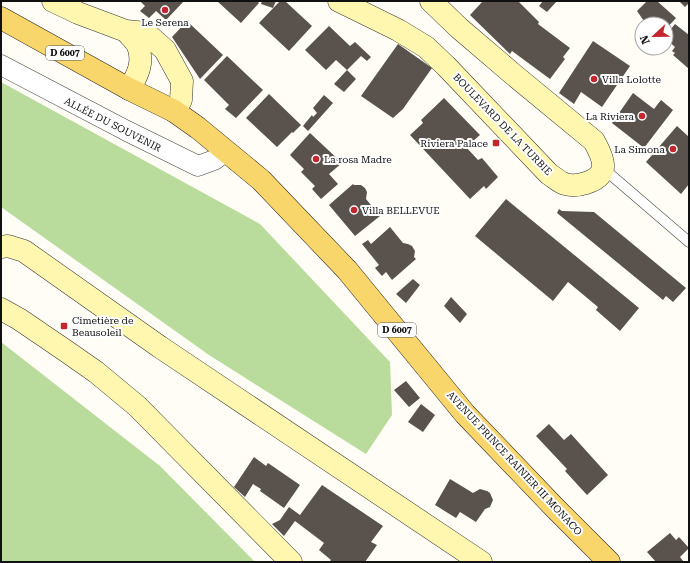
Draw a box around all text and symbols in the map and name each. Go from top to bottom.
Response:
marker: Le Serena [160,5,170,15]
north arrow [634,16,674,56]
place label: Le Serena [141,17,189,28]
text: N [637,33,653,46]
road number: D 6007 [46,46,84,60]
street label: BOULEVARD DE LA TURBIE [451,71,554,177]
marker: Villa Lolotte [589,74,599,84]
place label: Villa Lolotte [602,74,661,85]
street label: ALLÉE DU SOUVENIR [63,95,163,154]
place label: La Riviera [586,111,635,122]
marker: La Riviera [637,111,647,121]
place label: Riviera Palace [420,138,489,149]
marker: Riviera Palace [491,138,501,148]
place label: La Simona [614,144,666,155]
marker: La Simona [668,144,678,154]
marker: La rosa Madre [311,154,321,164]
place label: La rosa Madre [324,154,392,165]
marker: Villa BELLEVUE [349,205,359,215]
place label: Villa BELLEVUE [362,205,440,216]
place label: Cimetière de Beausoleil [72,315,134,338]
marker: Cimetière de Beausoleil [59,321,69,331]
road number: D 6007 [378,323,416,337]
street label: AVENUE PRINCE RAINIER III MONACO [445,389,584,538]

